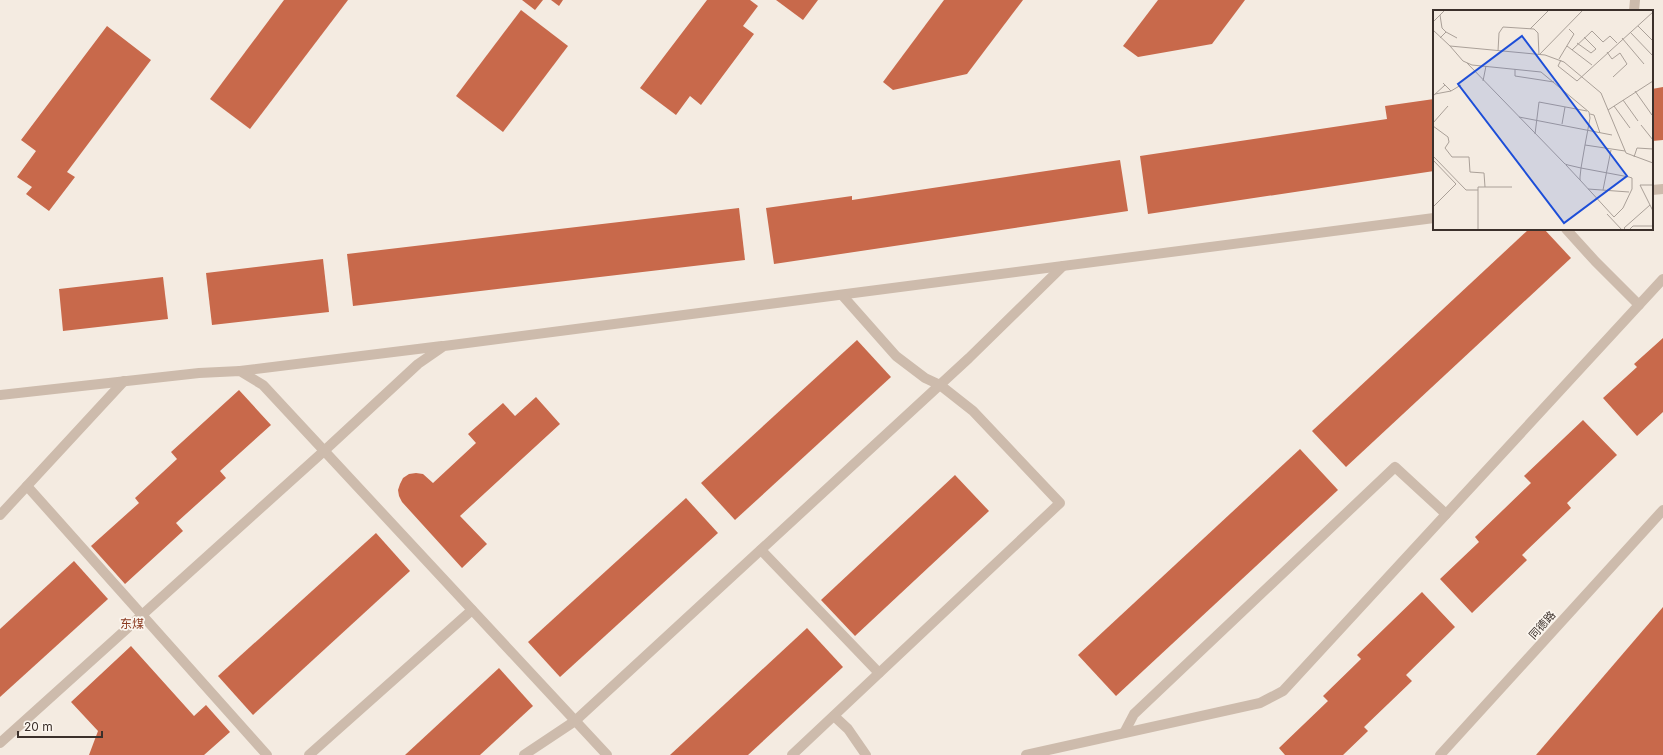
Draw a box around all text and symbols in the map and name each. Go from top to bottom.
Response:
inset map [1433,10,1653,230]
street label: 同德路 [1526,608,1558,642]
district label: 东煤 [120,616,144,631]
scale bar [18,713,102,739]
text: 20 m [24,719,53,734]

